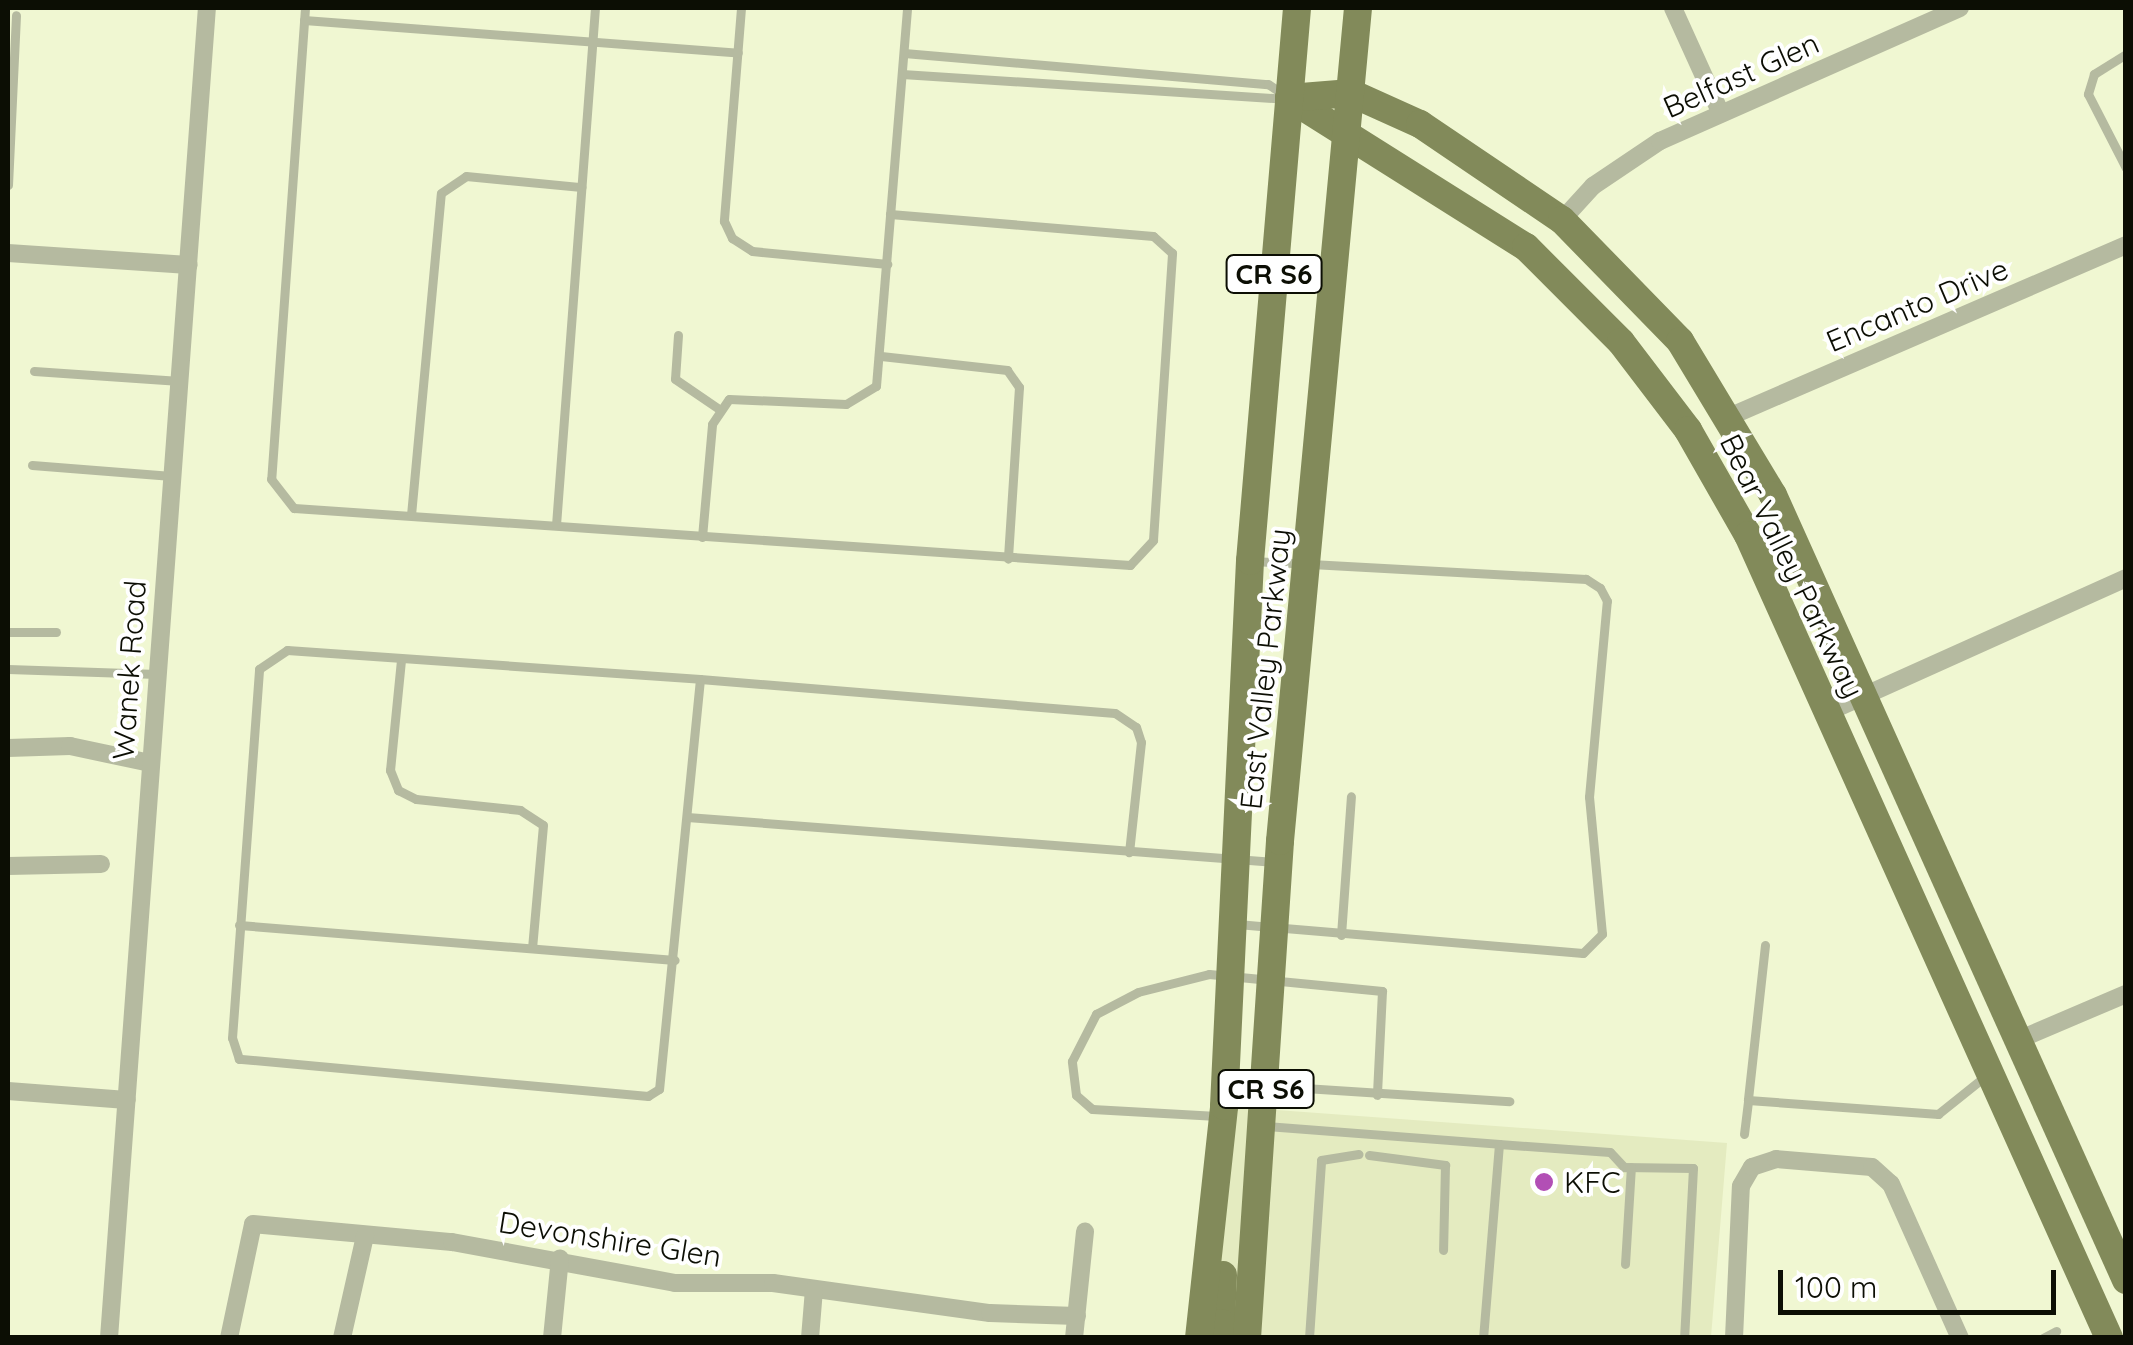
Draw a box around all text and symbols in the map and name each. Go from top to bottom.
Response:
street label: Belfast Glen [1658,25,1824,125]
road number: CR S6 [1224,251,1324,297]
street label: Encanto Drive [1821,251,2013,359]
street label: Bear Valley Parkway [1712,428,1872,704]
street label: East Valley Parkway [1232,527,1298,811]
street label: Wanek Road [105,579,153,761]
road number: CR S6 [1216,1066,1316,1112]
place label: KFC [1564,1164,1621,1200]
marker: KFC [1533,1171,1555,1193]
street label: Devonshire Glen [496,1204,724,1274]
scale bar [1783,1250,2060,1312]
text: 100 m [1795,1268,1877,1306]

